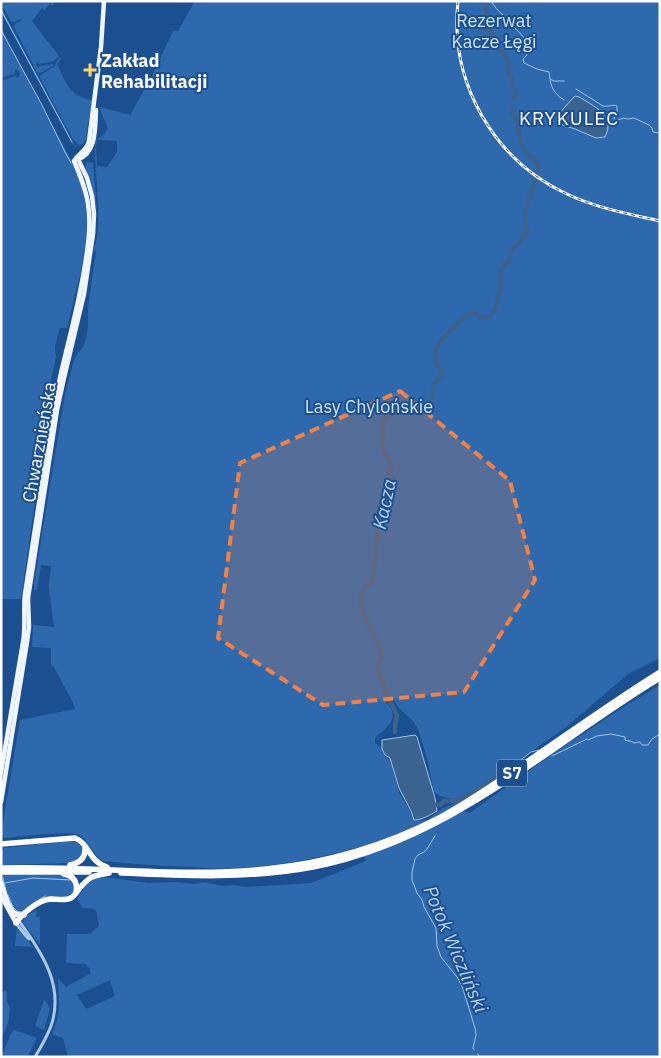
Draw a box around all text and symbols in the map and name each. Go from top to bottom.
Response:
park label: Rezerwat Kacze Łęgi [452,9,536,53]
place label: Zakład Rehabilitacji [101,49,207,93]
marker: Zakład Rehabilitacji [83,63,97,77]
district label: KRYKULEC [519,106,619,130]
street label: Chwarznieńska [17,379,61,504]
park label: Lasy Chylońskie [305,395,433,418]
water label: Kacza [367,477,401,531]
road number: S7 [497,760,527,786]
water label: Potok Wiczliński [418,882,494,1017]

